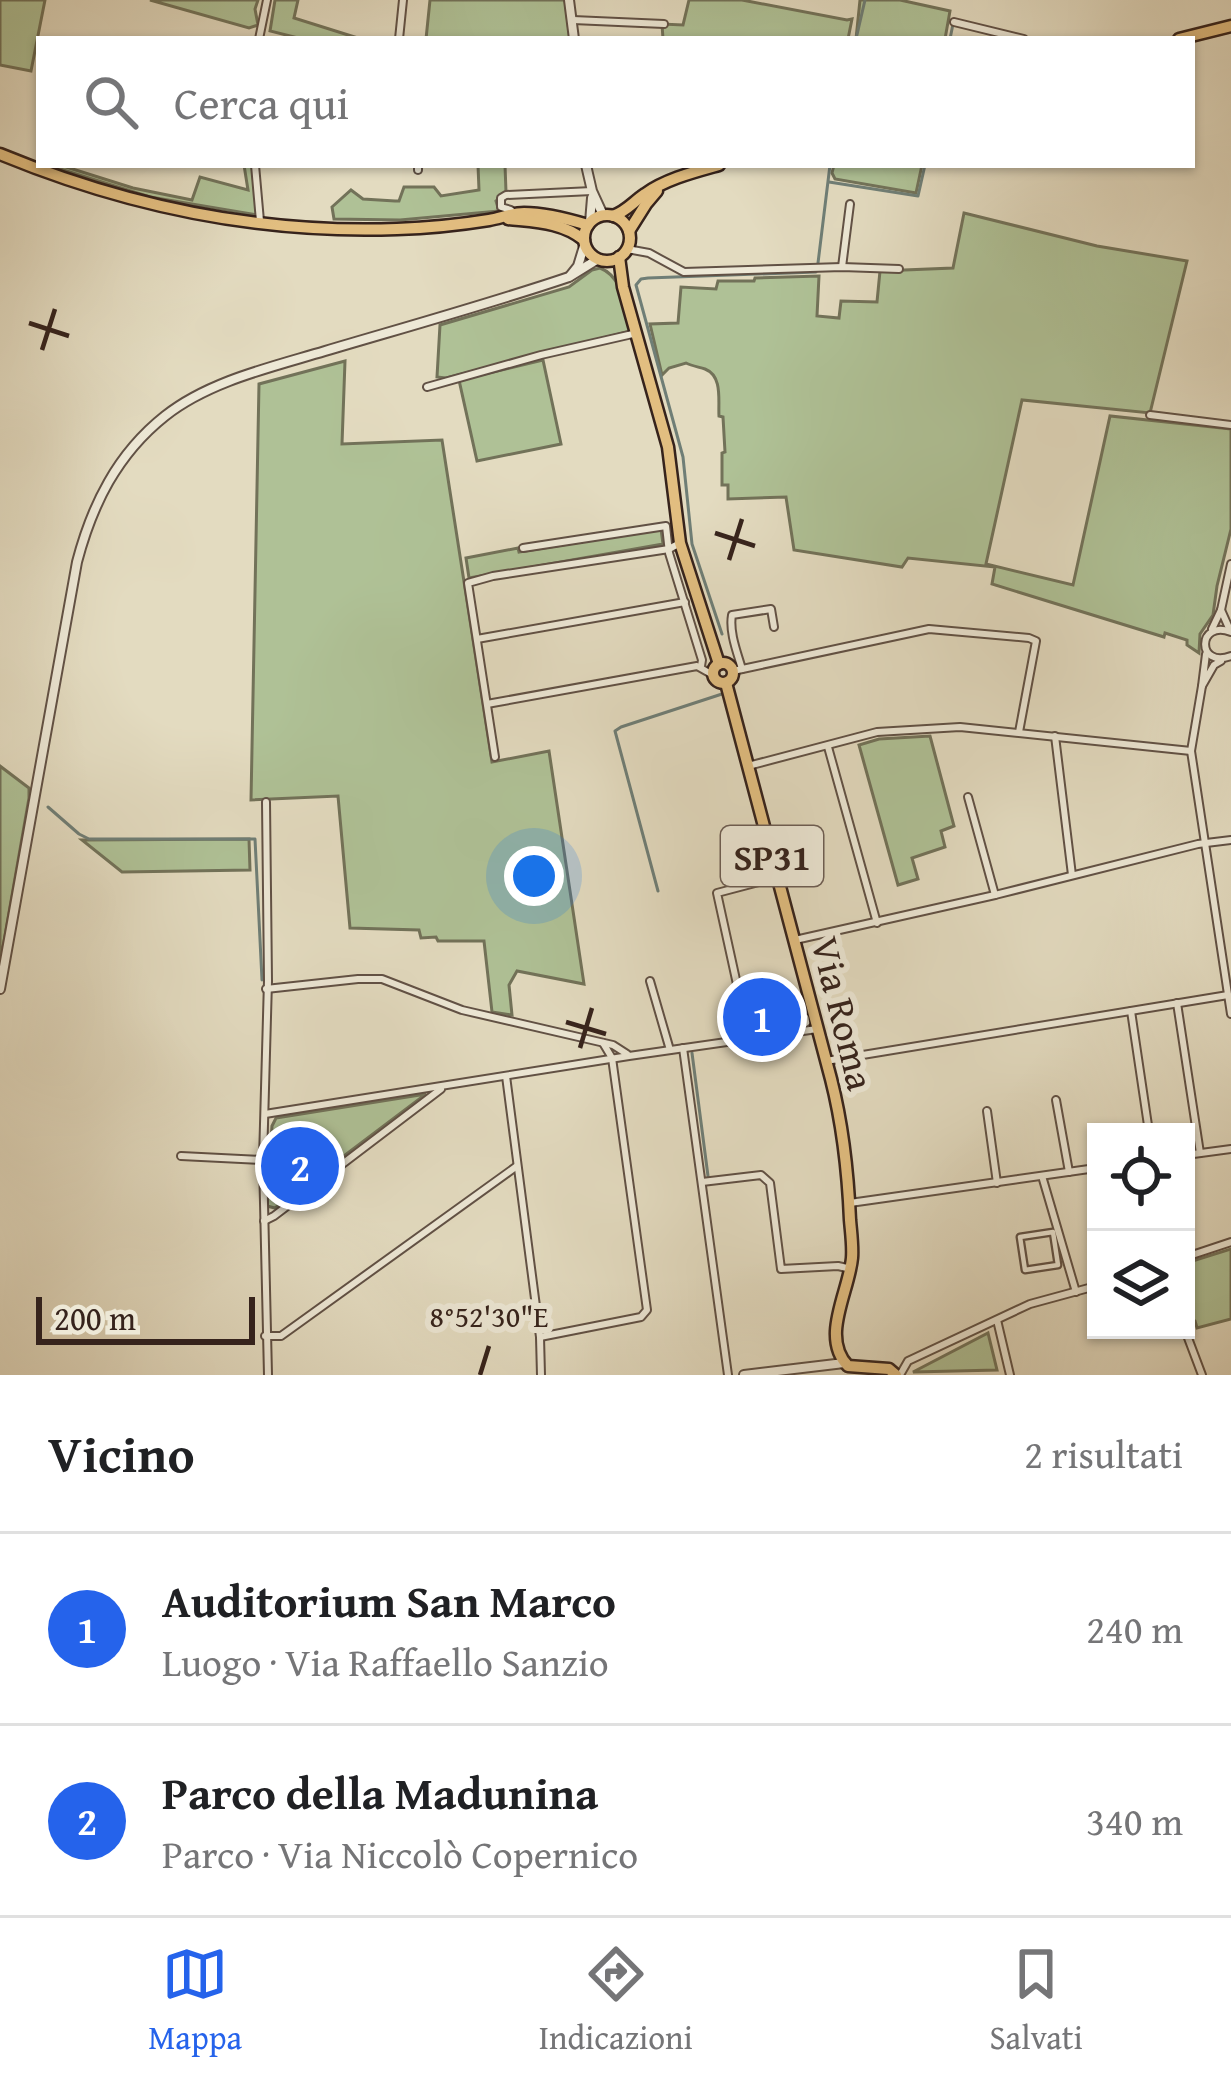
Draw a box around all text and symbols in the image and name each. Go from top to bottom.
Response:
search box [36,36,1195,168]
icon: search [78,69,144,135]
text: Cerca qui [174,70,349,135]
road number: SP31 [721,826,823,886]
your location [504,846,564,906]
street label: Via Roma [797,930,891,1096]
pin: 1 [723,972,801,1062]
pin: 2 [261,1121,339,1211]
map controls [1087,1123,1195,1339]
button: locate [1087,1123,1195,1231]
button: layers [1087,1231,1195,1339]
scale bar [36,1291,255,1344]
text: 200 m [54,1294,136,1342]
text: 8°52'30"E [429,1294,549,1338]
text: Vicino [48,1416,195,1491]
text: 2 risultati [1024,1425,1183,1482]
text: Auditorium San Marco [162,1568,616,1633]
text: 1 [77,1600,97,1657]
text: 240 m [1086,1600,1183,1657]
text: Luogo · Via Raffaello Sanzio [162,1633,609,1690]
text: Parco della Madunina [162,1760,598,1825]
text: 2 [77,1792,97,1849]
text: 340 m [1086,1792,1183,1849]
text: Parco · Via Niccolò Copernico [162,1825,638,1882]
tab: Mappa [148,1941,242,2061]
tab: Indicazioni [539,1941,693,2061]
tab: Salvati [989,1941,1083,2061]

